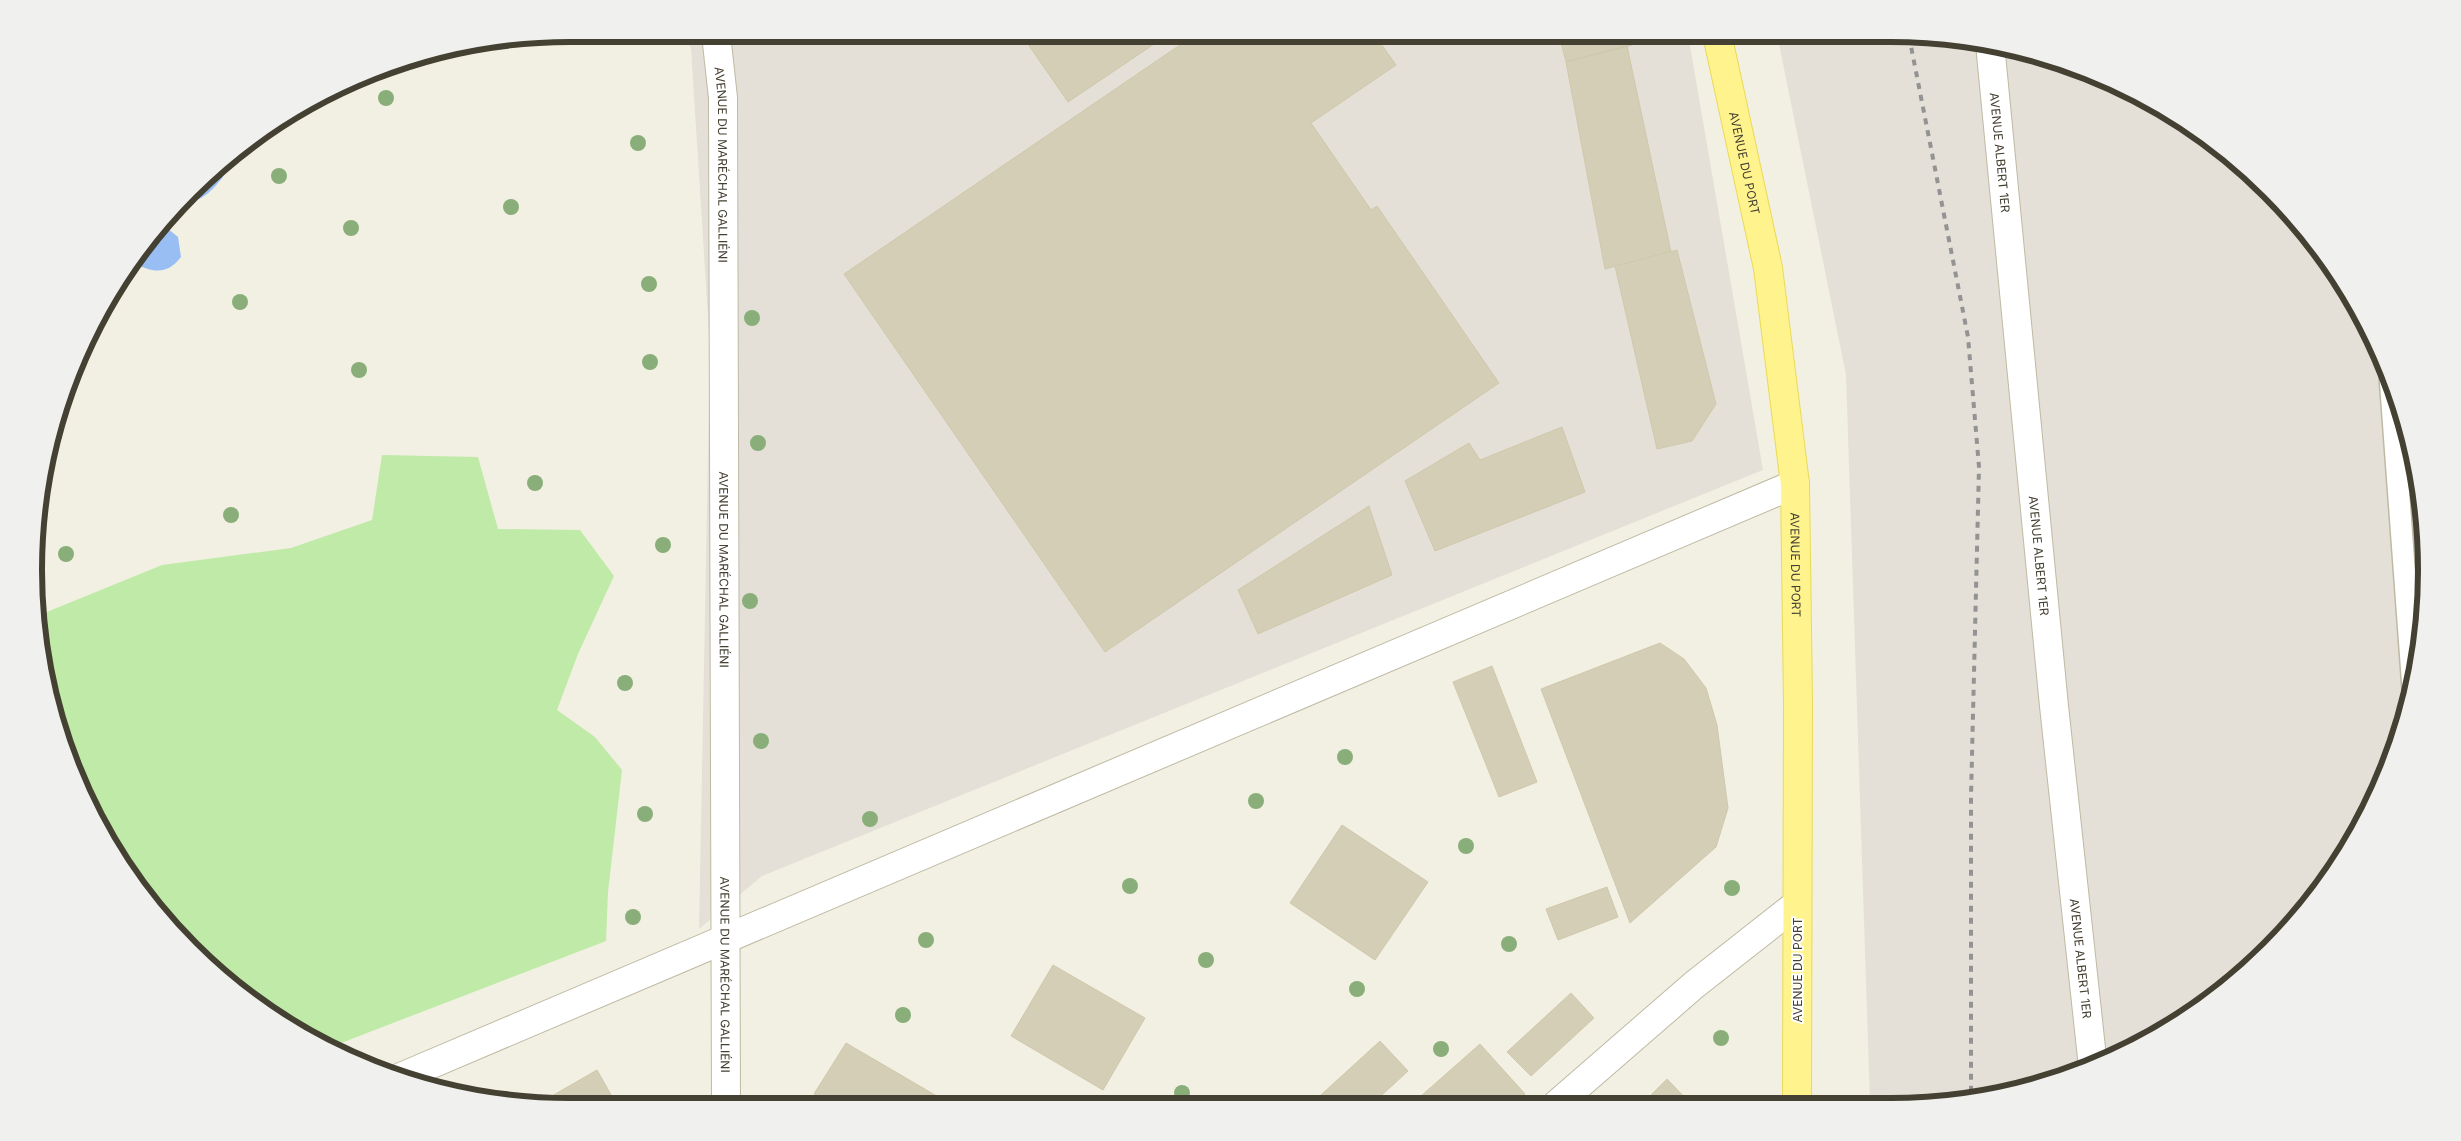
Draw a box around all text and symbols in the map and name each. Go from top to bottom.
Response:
street label: AVENUE DU MARÉCHAL GALLIÉNI [712,66,731,263]
street label: AVENUE ALBERT 1ER [1987,92,2014,213]
street label: AVENUE DU PORT [1727,110,1764,216]
street label: AVENUE DU MARÉCHAL GALLIÉNI [717,472,732,668]
street label: AVENUE ALBERT 1ER [2026,495,2053,617]
street label: AVENUE DU PORT [1788,512,1804,618]
street label: AVENUE DU MARÉCHAL GALLIÉNI [718,877,733,1073]
street label: AVENUE ALBERT 1ER [2067,898,2095,1019]
street label: AVENUE DU PORT [1790,917,1805,1022]

